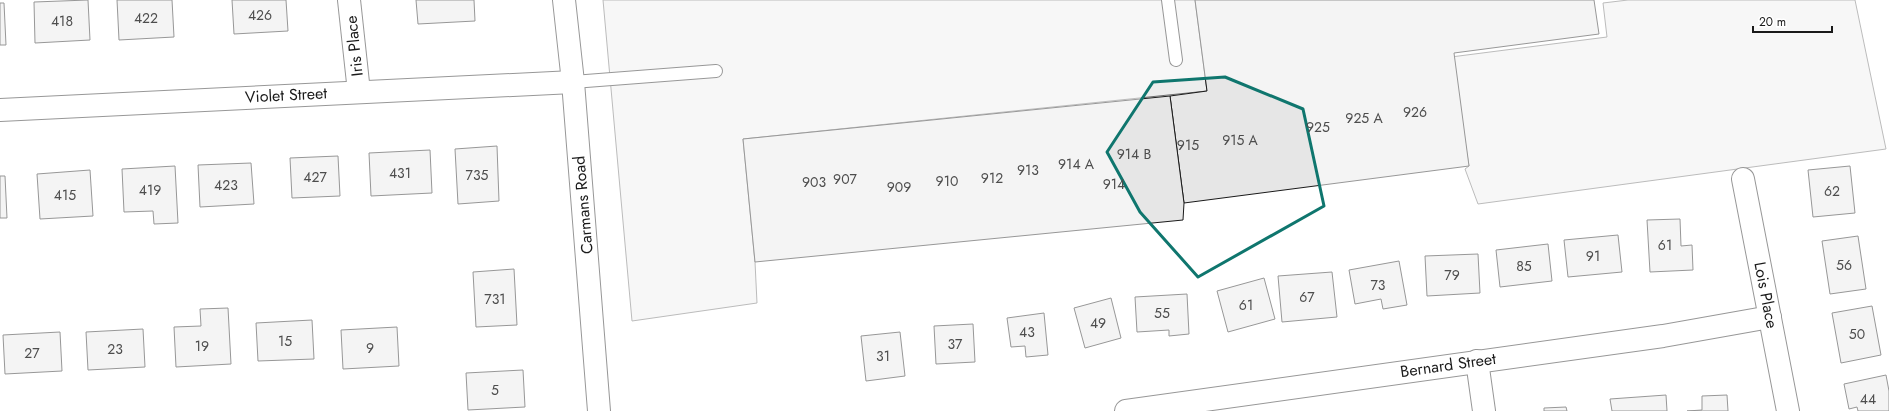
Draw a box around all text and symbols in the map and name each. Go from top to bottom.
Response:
house number: 426 [248,5,272,25]
house number: 422 [134,8,158,28]
scale bar [1753,8,1832,34]
house number: 418 [51,11,73,31]
text: 20 m [1759,13,1786,31]
street label: Iris Place [339,15,369,77]
street label: Violet Street [244,81,328,109]
house number: 926 [1403,102,1427,122]
house number: 925 A [1345,108,1383,128]
house number: 925 [1306,117,1330,137]
house number: 915 A [1222,130,1259,150]
house number: 915 [1177,135,1199,155]
house number: 914 B [1117,144,1151,164]
house number: 914 A [1058,154,1095,174]
street label: Carmans Road [567,155,599,255]
house number: 913 [1017,160,1039,180]
house number: 431 [389,163,411,183]
house number: 735 [466,165,489,185]
house number: 427 [303,167,327,187]
house number: 912 [981,168,1003,188]
house number: 907 [833,169,858,189]
house number: 910 [936,171,958,191]
house number: 903 [802,172,826,192]
house number: 914 [1103,174,1125,194]
house number: 423 [214,175,238,195]
house number: 909 [887,177,911,197]
house number: 419 [139,180,161,200]
house number: 62 [1824,181,1840,201]
house number: 415 [54,185,76,205]
house number: 61 [1658,235,1672,255]
house number: 91 [1586,246,1600,266]
house number: 56 [1836,255,1852,275]
house number: 85 [1516,256,1532,276]
street label: Lois Place [1748,260,1784,330]
house number: 79 [1444,265,1460,285]
house number: 73 [1371,275,1386,295]
house number: 67 [1299,287,1315,307]
house number: 731 [484,289,506,309]
house number: 61 [1239,295,1253,315]
house number: 55 [1154,303,1170,323]
house number: 49 [1090,313,1106,333]
house number: 43 [1019,322,1035,342]
house number: 50 [1849,324,1865,344]
house number: 15 [278,331,292,351]
house number: 37 [948,334,963,354]
house number: 19 [195,336,209,356]
house number: 9 [366,338,374,358]
house number: 23 [107,339,123,359]
house number: 27 [24,343,40,363]
house number: 31 [876,346,890,366]
street label: Bernard Street [1399,347,1497,383]
house number: 5 [491,380,499,400]
house number: 44 [1860,389,1876,409]

